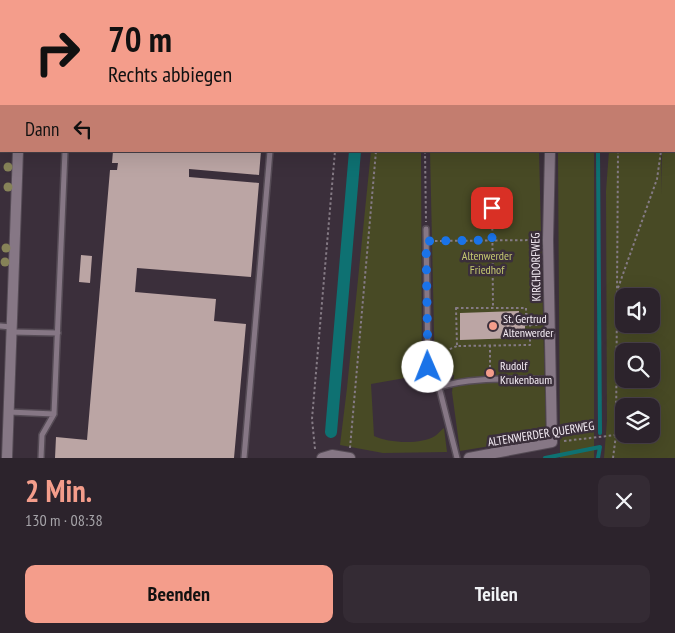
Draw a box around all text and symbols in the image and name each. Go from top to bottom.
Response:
text: 70 m [108,16,172,62]
icon: right [25,20,90,85]
text: Rechts abbiegen [108,60,232,88]
icon: left [69,115,97,143]
text: Dann [25,117,59,141]
pin [471,187,513,229]
icon: arrive [478,194,506,222]
street label: KIRCHDORFWEG [527,232,544,302]
park label: Altenwerder Friedhof [462,248,513,277]
map controls [615,288,660,443]
button: sound [615,288,660,333]
place label: St. Gertrud Altenwerder [503,311,554,340]
marker: St. Gertrud Altenwerder [487,320,499,332]
position arrow [401,340,453,392]
button: search [615,343,660,388]
place label: Rudolf Krukenbaum [500,358,552,387]
marker: Rudolf Krukenbaum [484,367,496,379]
button: layers [615,398,660,443]
street label: ALTENWERDER QUERWEG [487,418,595,449]
text: 2 Min. [25,471,92,510]
button: close [598,475,650,527]
text: 130 m · 08:38 [25,510,103,530]
button: Beenden [25,565,333,623]
button: Teilen [343,565,650,623]

